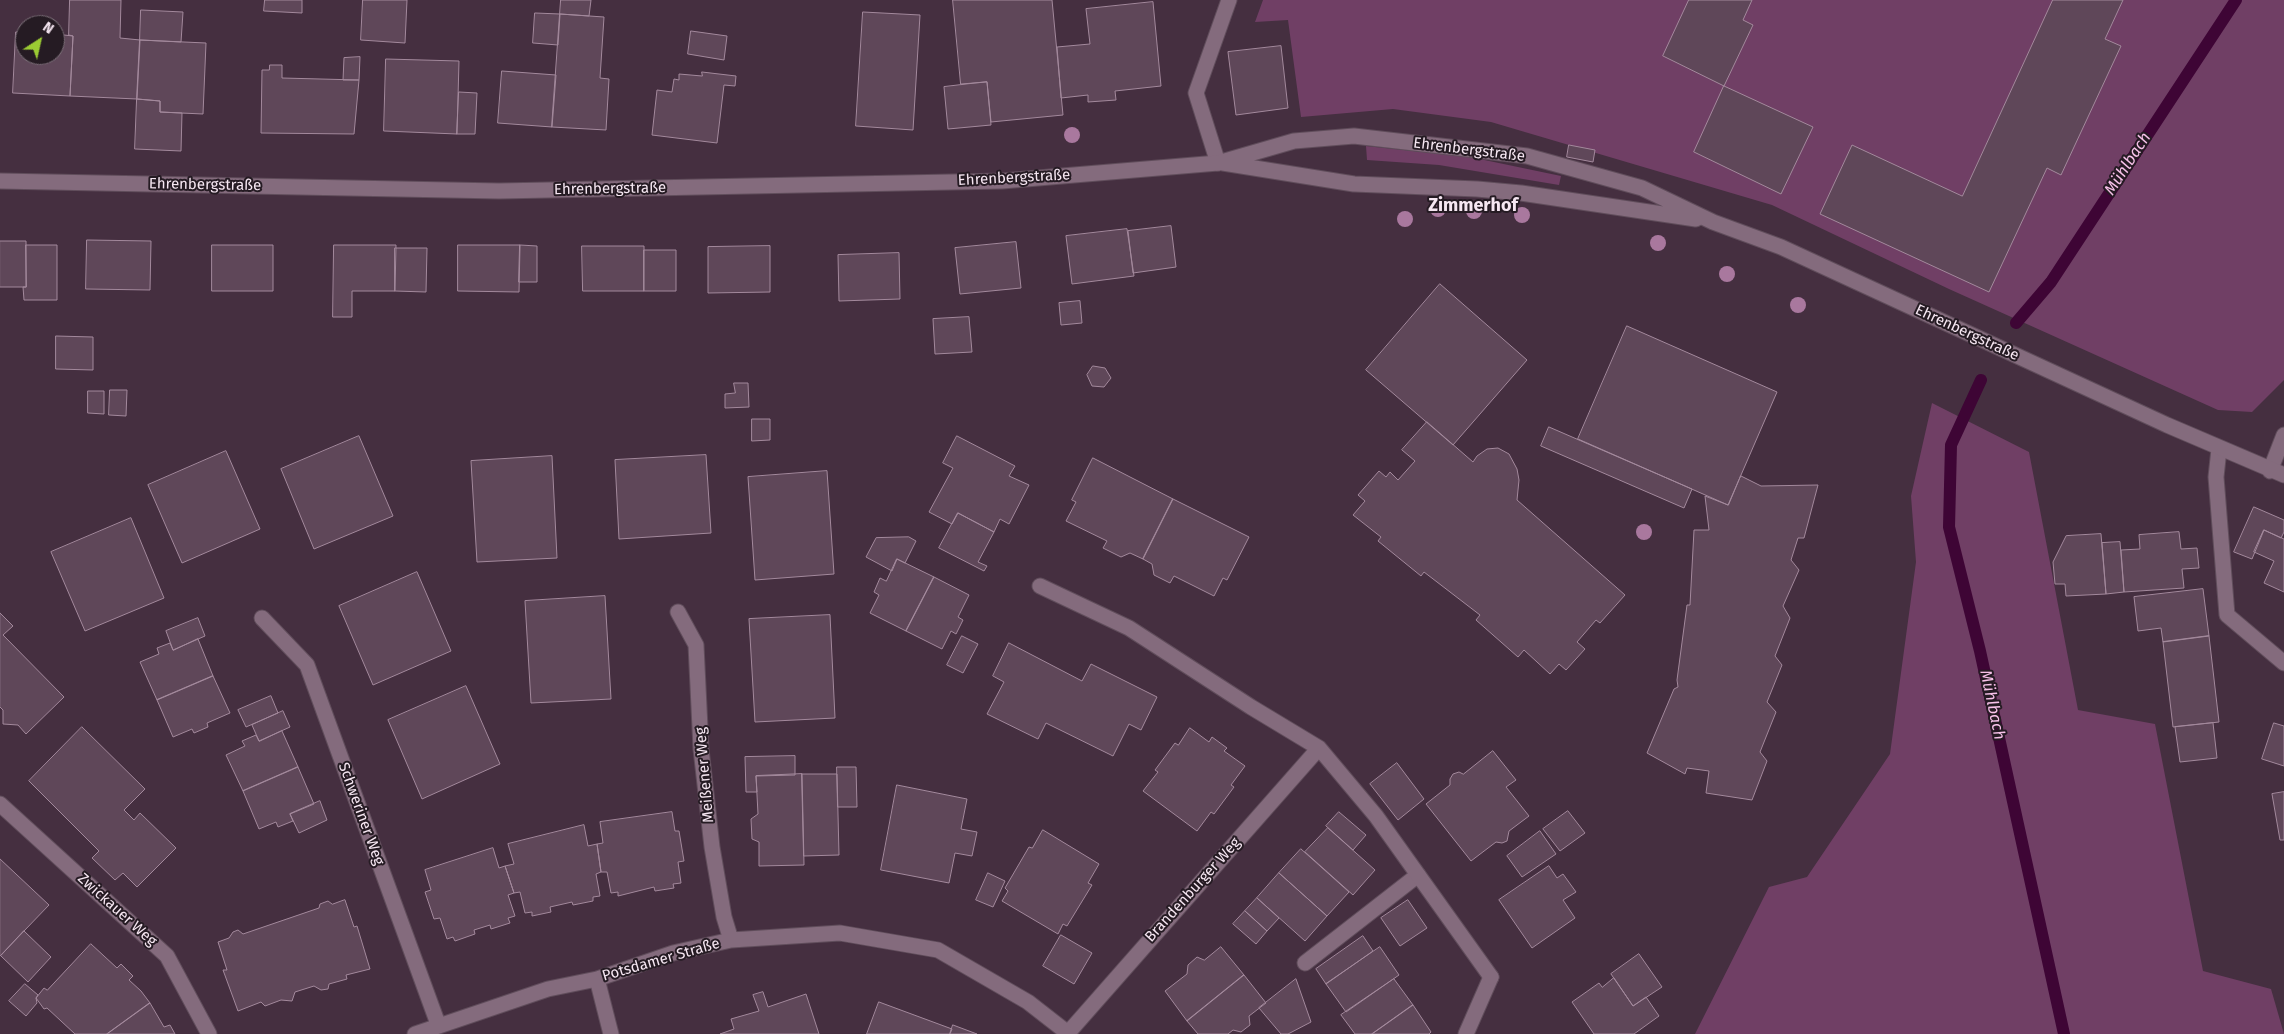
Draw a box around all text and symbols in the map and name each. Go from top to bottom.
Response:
north arrow [15,15,65,65]
text: N [40,18,57,38]
water label: Mühlbach [2101,129,2155,199]
street label: Ehrenbergstraße [1412,134,1526,166]
street label: Ehrenbergstraße [957,166,1071,190]
street label: Ehrenbergstraße [149,175,261,195]
street label: Ehrenbergstraße [554,179,666,199]
district label: Zimmerhof [1428,195,1518,217]
street label: Ehrenbergstraße [1912,301,2022,365]
water label: Mühlbach [1975,668,2009,742]
street label: Meißener Weg [692,726,718,824]
street label: Schweriner Weg [334,760,388,868]
street label: Brandenburger Weg [1141,834,1245,946]
street label: Zwickauer Weg [74,870,160,950]
street label: Potsdamer Straße [600,935,722,985]

